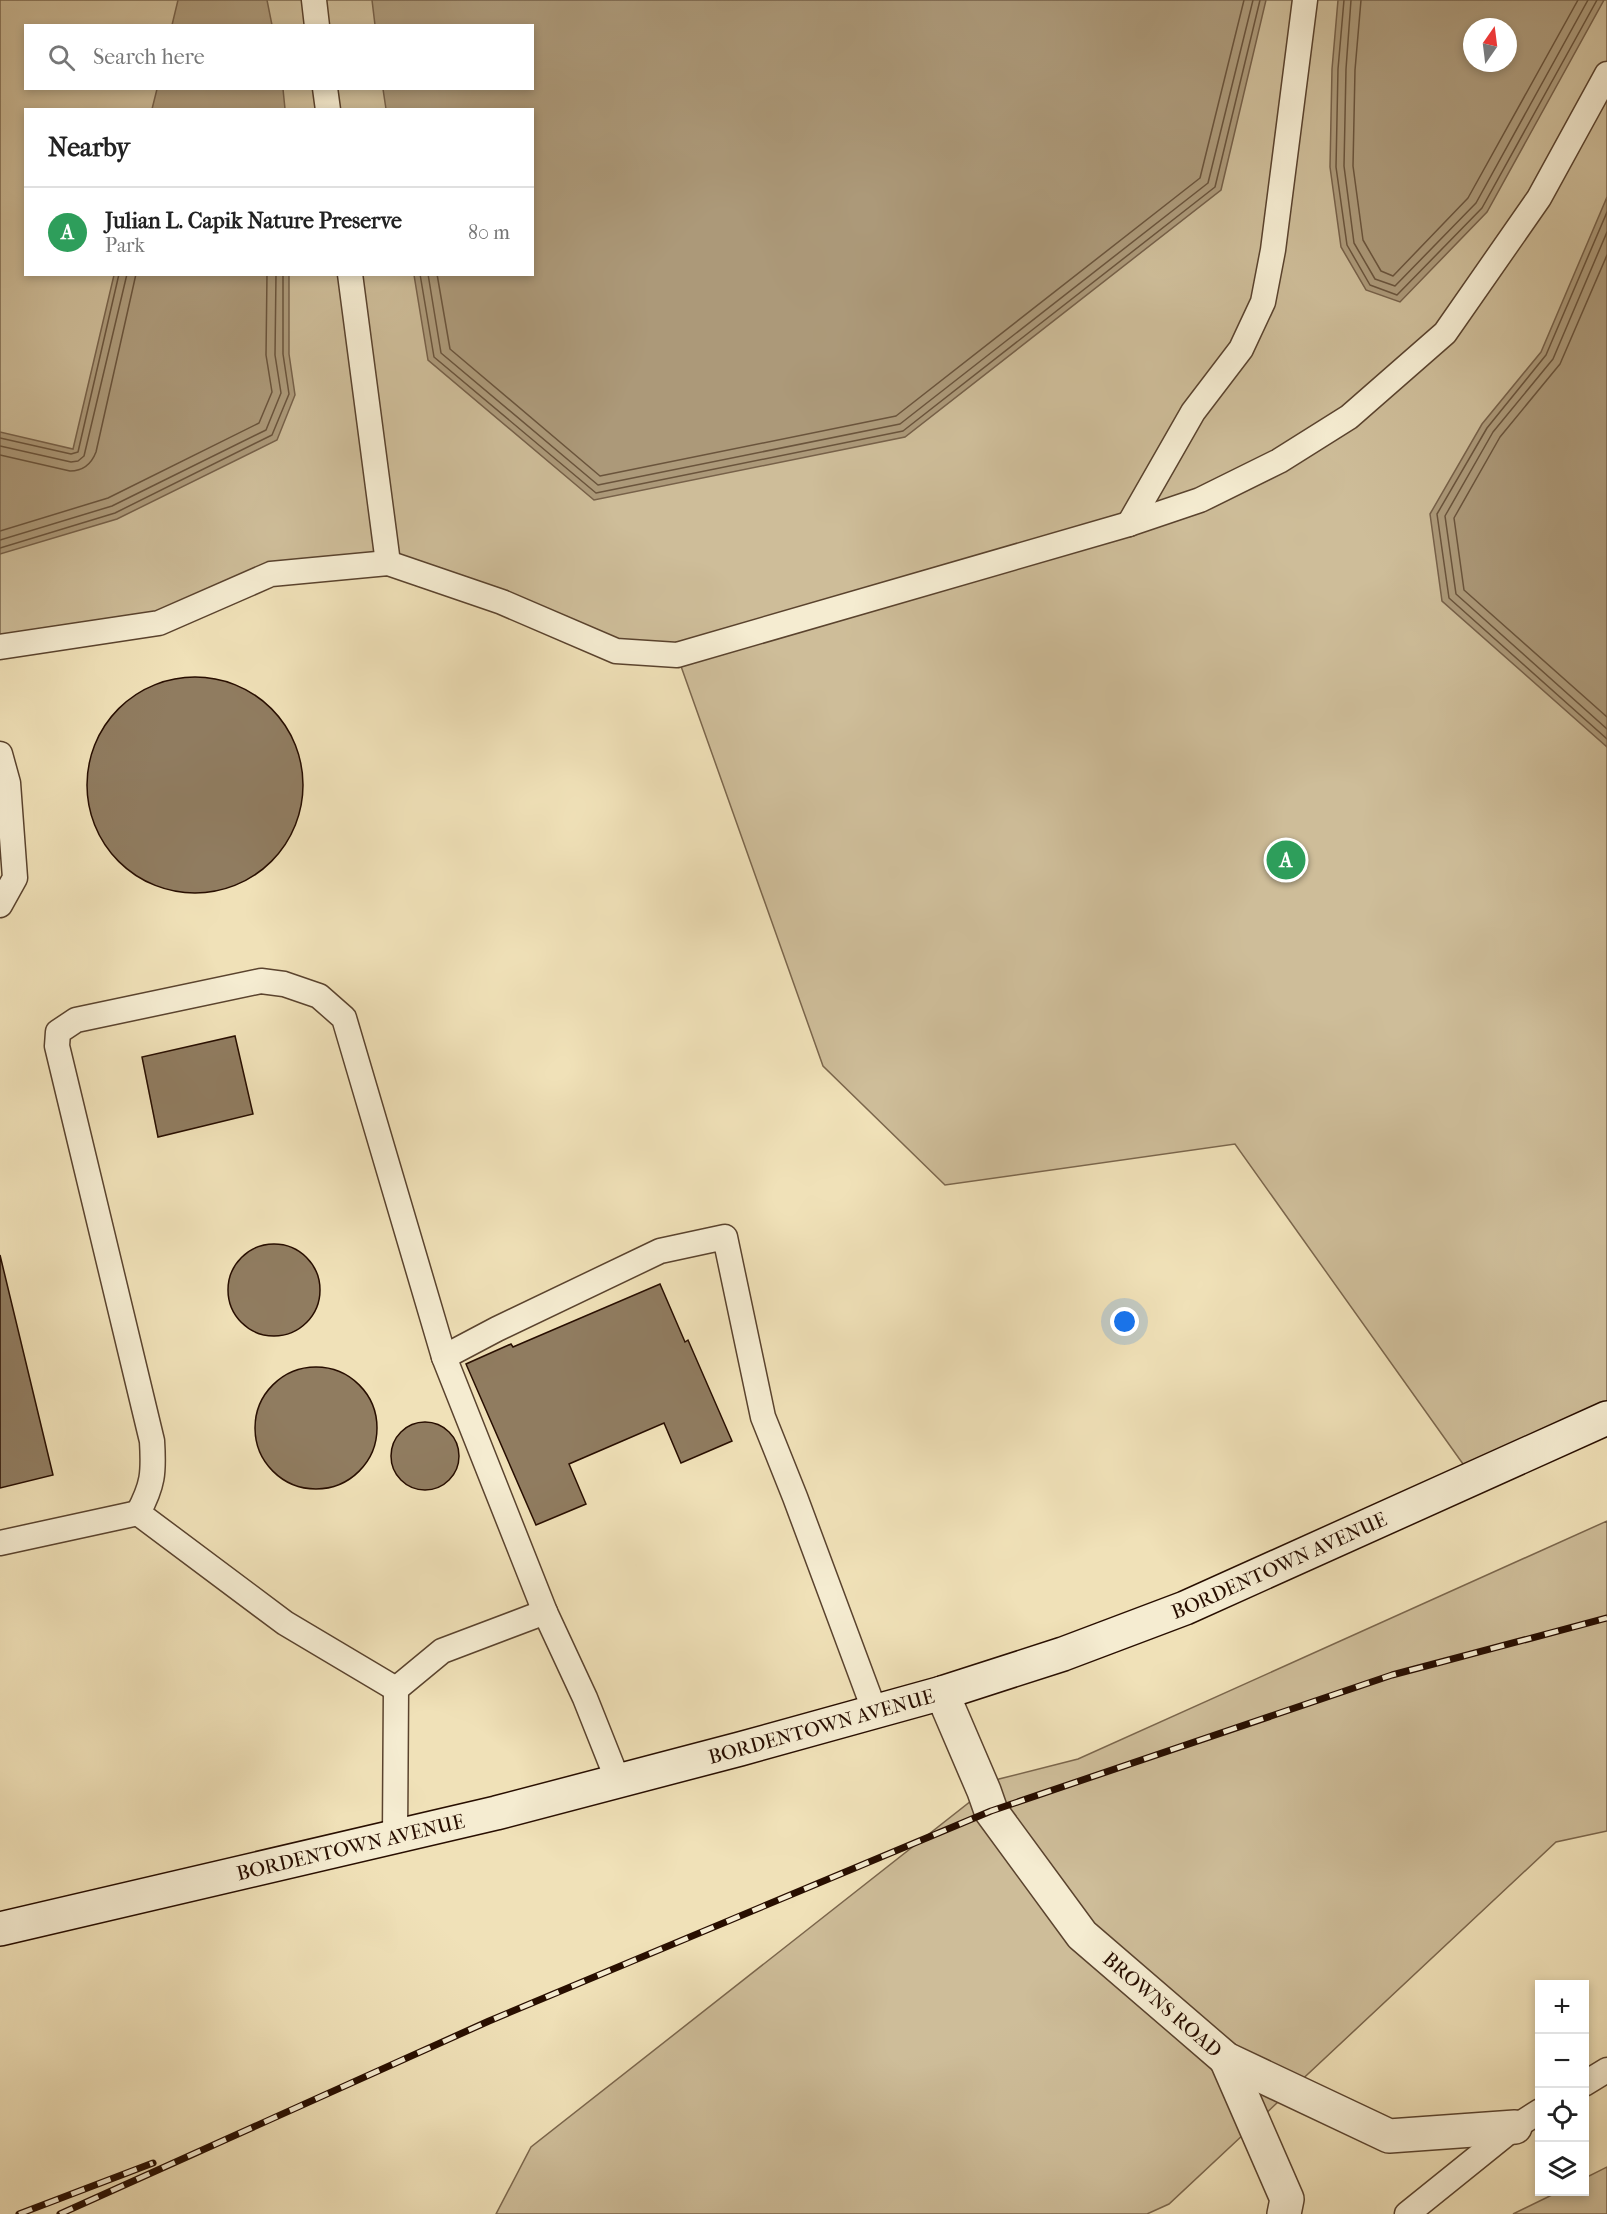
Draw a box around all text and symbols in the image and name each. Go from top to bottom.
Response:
north arrow [1463,18,1517,72]
search box [24,24,534,90]
icon: search [45,41,78,74]
text: Search here [93,44,205,70]
text: Nearby [48,132,130,163]
text: Julian L. Capik Nature Preserve [105,208,402,234]
text: A [61,221,74,244]
text: 80 m [468,221,510,244]
text: Park [105,234,145,257]
pin: A [1266,838,1306,882]
your location [1110,1307,1139,1336]
street label: BORDENTOWN AVENUE [1168,1508,1391,1624]
street label: BORDENTOWN AVENUE [706,1685,937,1769]
street label: BORDENTOWN AVENUE [234,1810,467,1885]
street label: BROWNS ROAD [1098,1947,1226,2062]
map controls [1535,1980,1589,2196]
button: + [1535,1980,1589,2034]
button: − [1535,2034,1589,2088]
button: locate [1535,2088,1589,2142]
button: layers [1535,2142,1589,2196]

